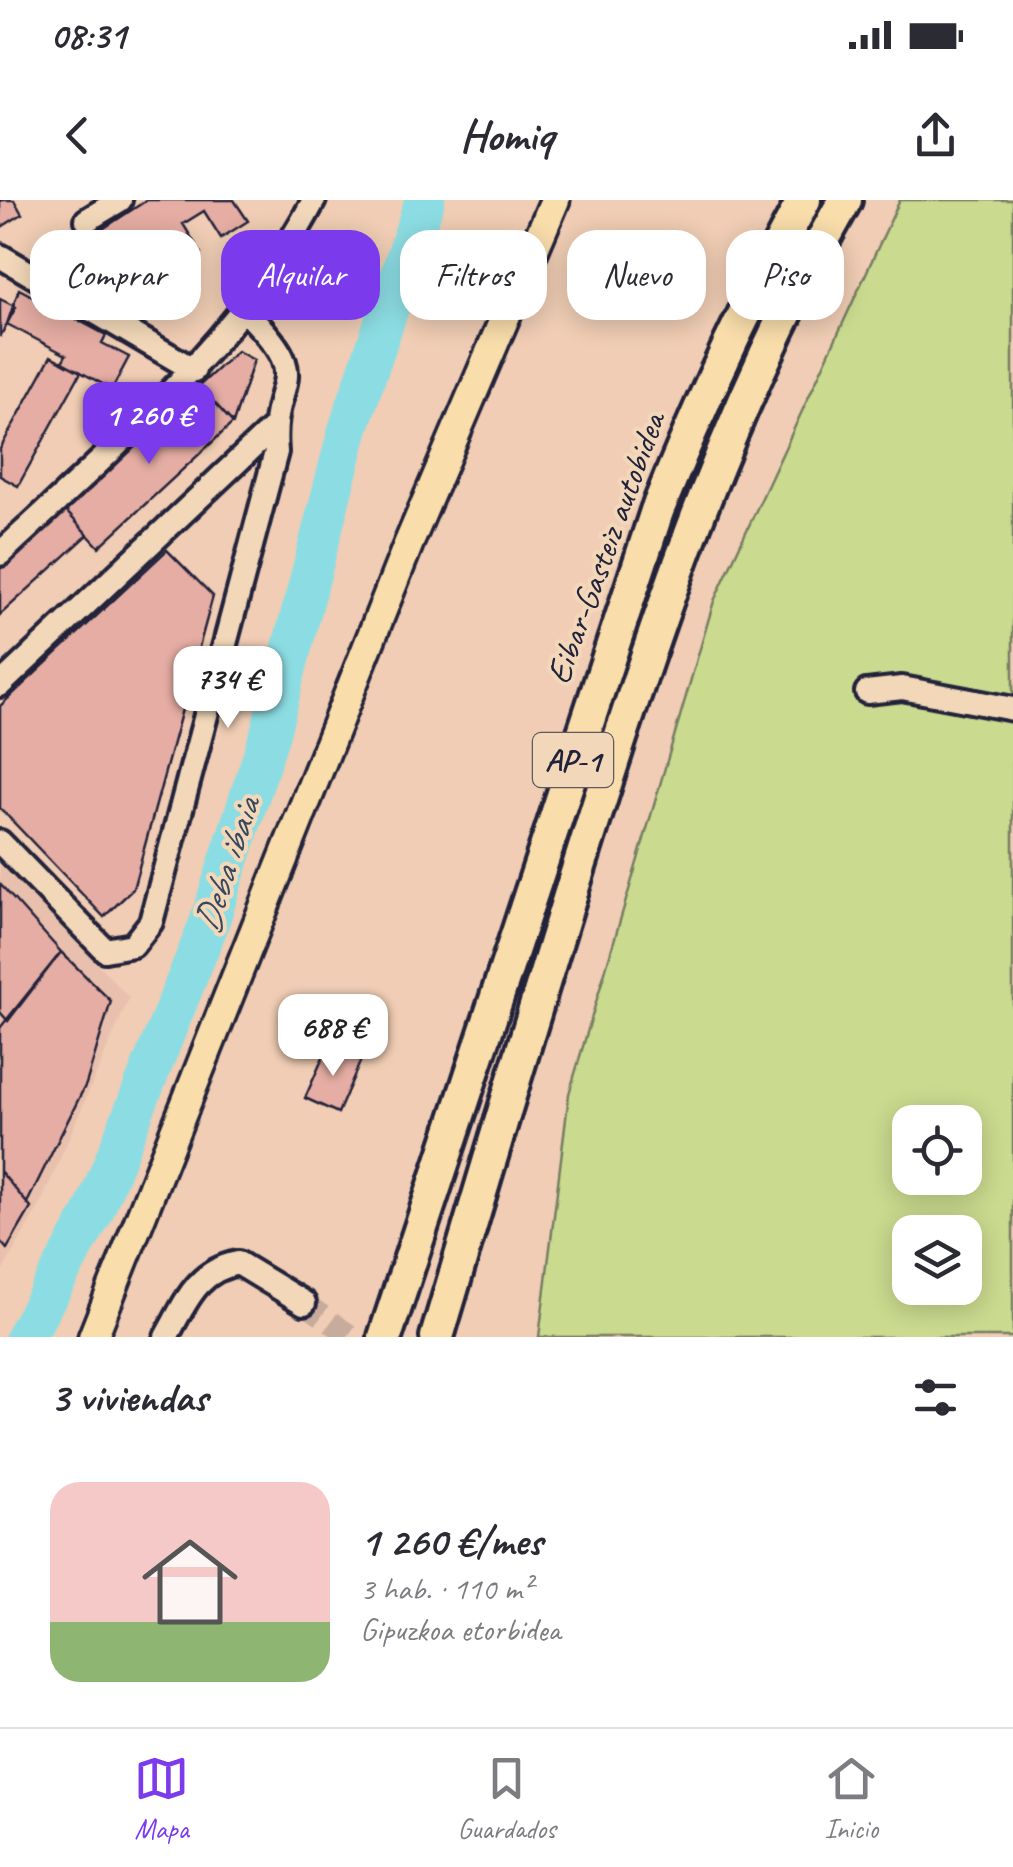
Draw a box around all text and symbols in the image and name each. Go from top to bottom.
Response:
text: 08:31 [50,12,126,59]
text: Homiq [460,107,553,164]
icon: back [50,108,105,163]
icon: share [908,108,963,163]
chip: Comprar [30,230,201,320]
chip: Alquilar [221,230,380,320]
chip: Filtros [400,230,547,320]
chip: Nuevo [567,230,706,320]
chip: Piso [726,230,844,320]
pin: 1 260 € [57,382,241,467]
text: 1 260 € [105,394,193,435]
street label: Eibar-Gasteiz autobidea [536,404,676,690]
pin: 734 € [158,646,298,731]
text: 734 € [195,658,261,699]
road number: AP-1 [533,733,613,787]
water label: Deba ibaia [183,788,272,938]
pin: 688 € [263,994,403,1079]
text: 688 € [300,1006,366,1047]
map controls [892,1105,982,1305]
button: locate [892,1105,982,1195]
button: layers [892,1215,982,1305]
icon: filters [908,1370,963,1425]
text: 3 viviendas [50,1371,207,1424]
text: 1 260 €/mes [360,1515,542,1568]
icon: home [130,1522,250,1642]
text: 3 hab. · 110 m² [360,1568,532,1609]
text: Gipuzkoa etorbidea [360,1609,560,1650]
tab: Mapa [134,1751,189,1846]
tab: Guardados [457,1751,556,1846]
tab: Inicio [824,1751,879,1846]

